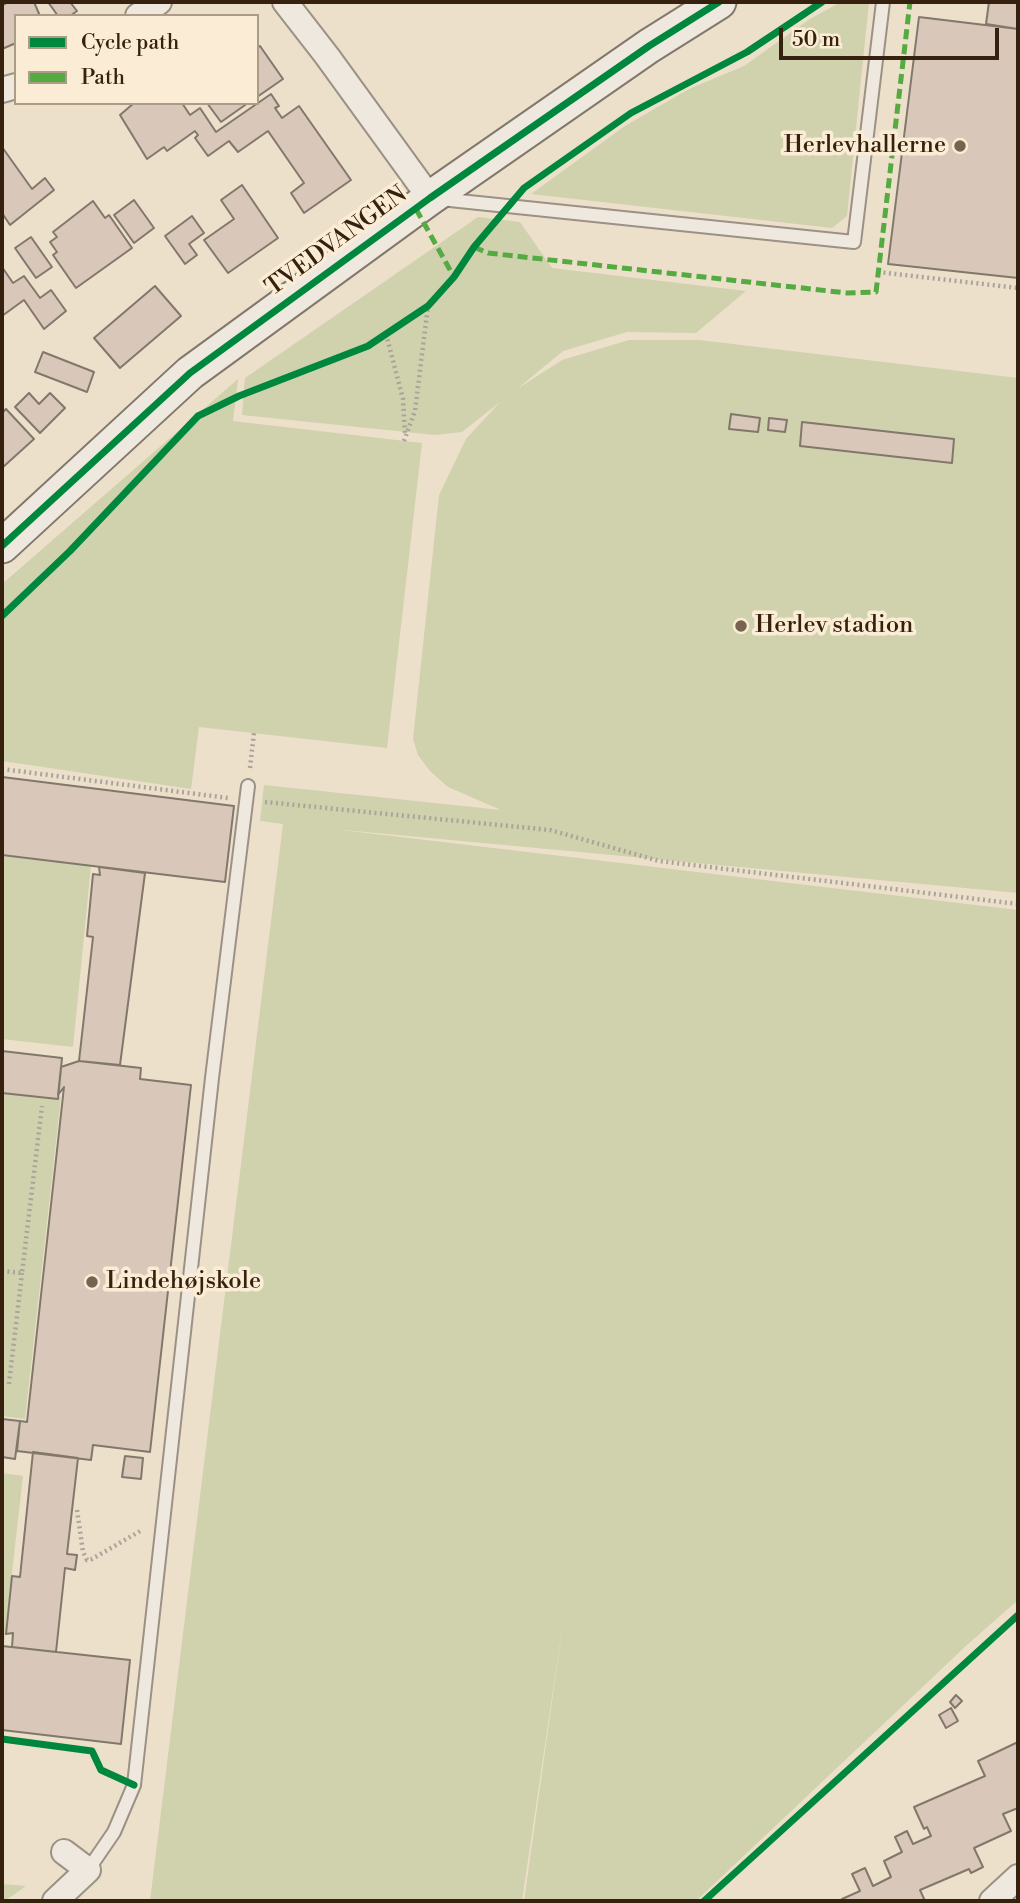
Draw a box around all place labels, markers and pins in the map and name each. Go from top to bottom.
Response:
place label: Herlevhallerne [784,132,946,160]
marker: Herlevhallerne [952,138,968,154]
place label: Herlev stadion [755,612,913,640]
marker: Herlev stadion [733,618,749,634]
place label: Lindehøjskole [106,1268,261,1296]
marker: Lindehøjskole [84,1274,100,1290]

